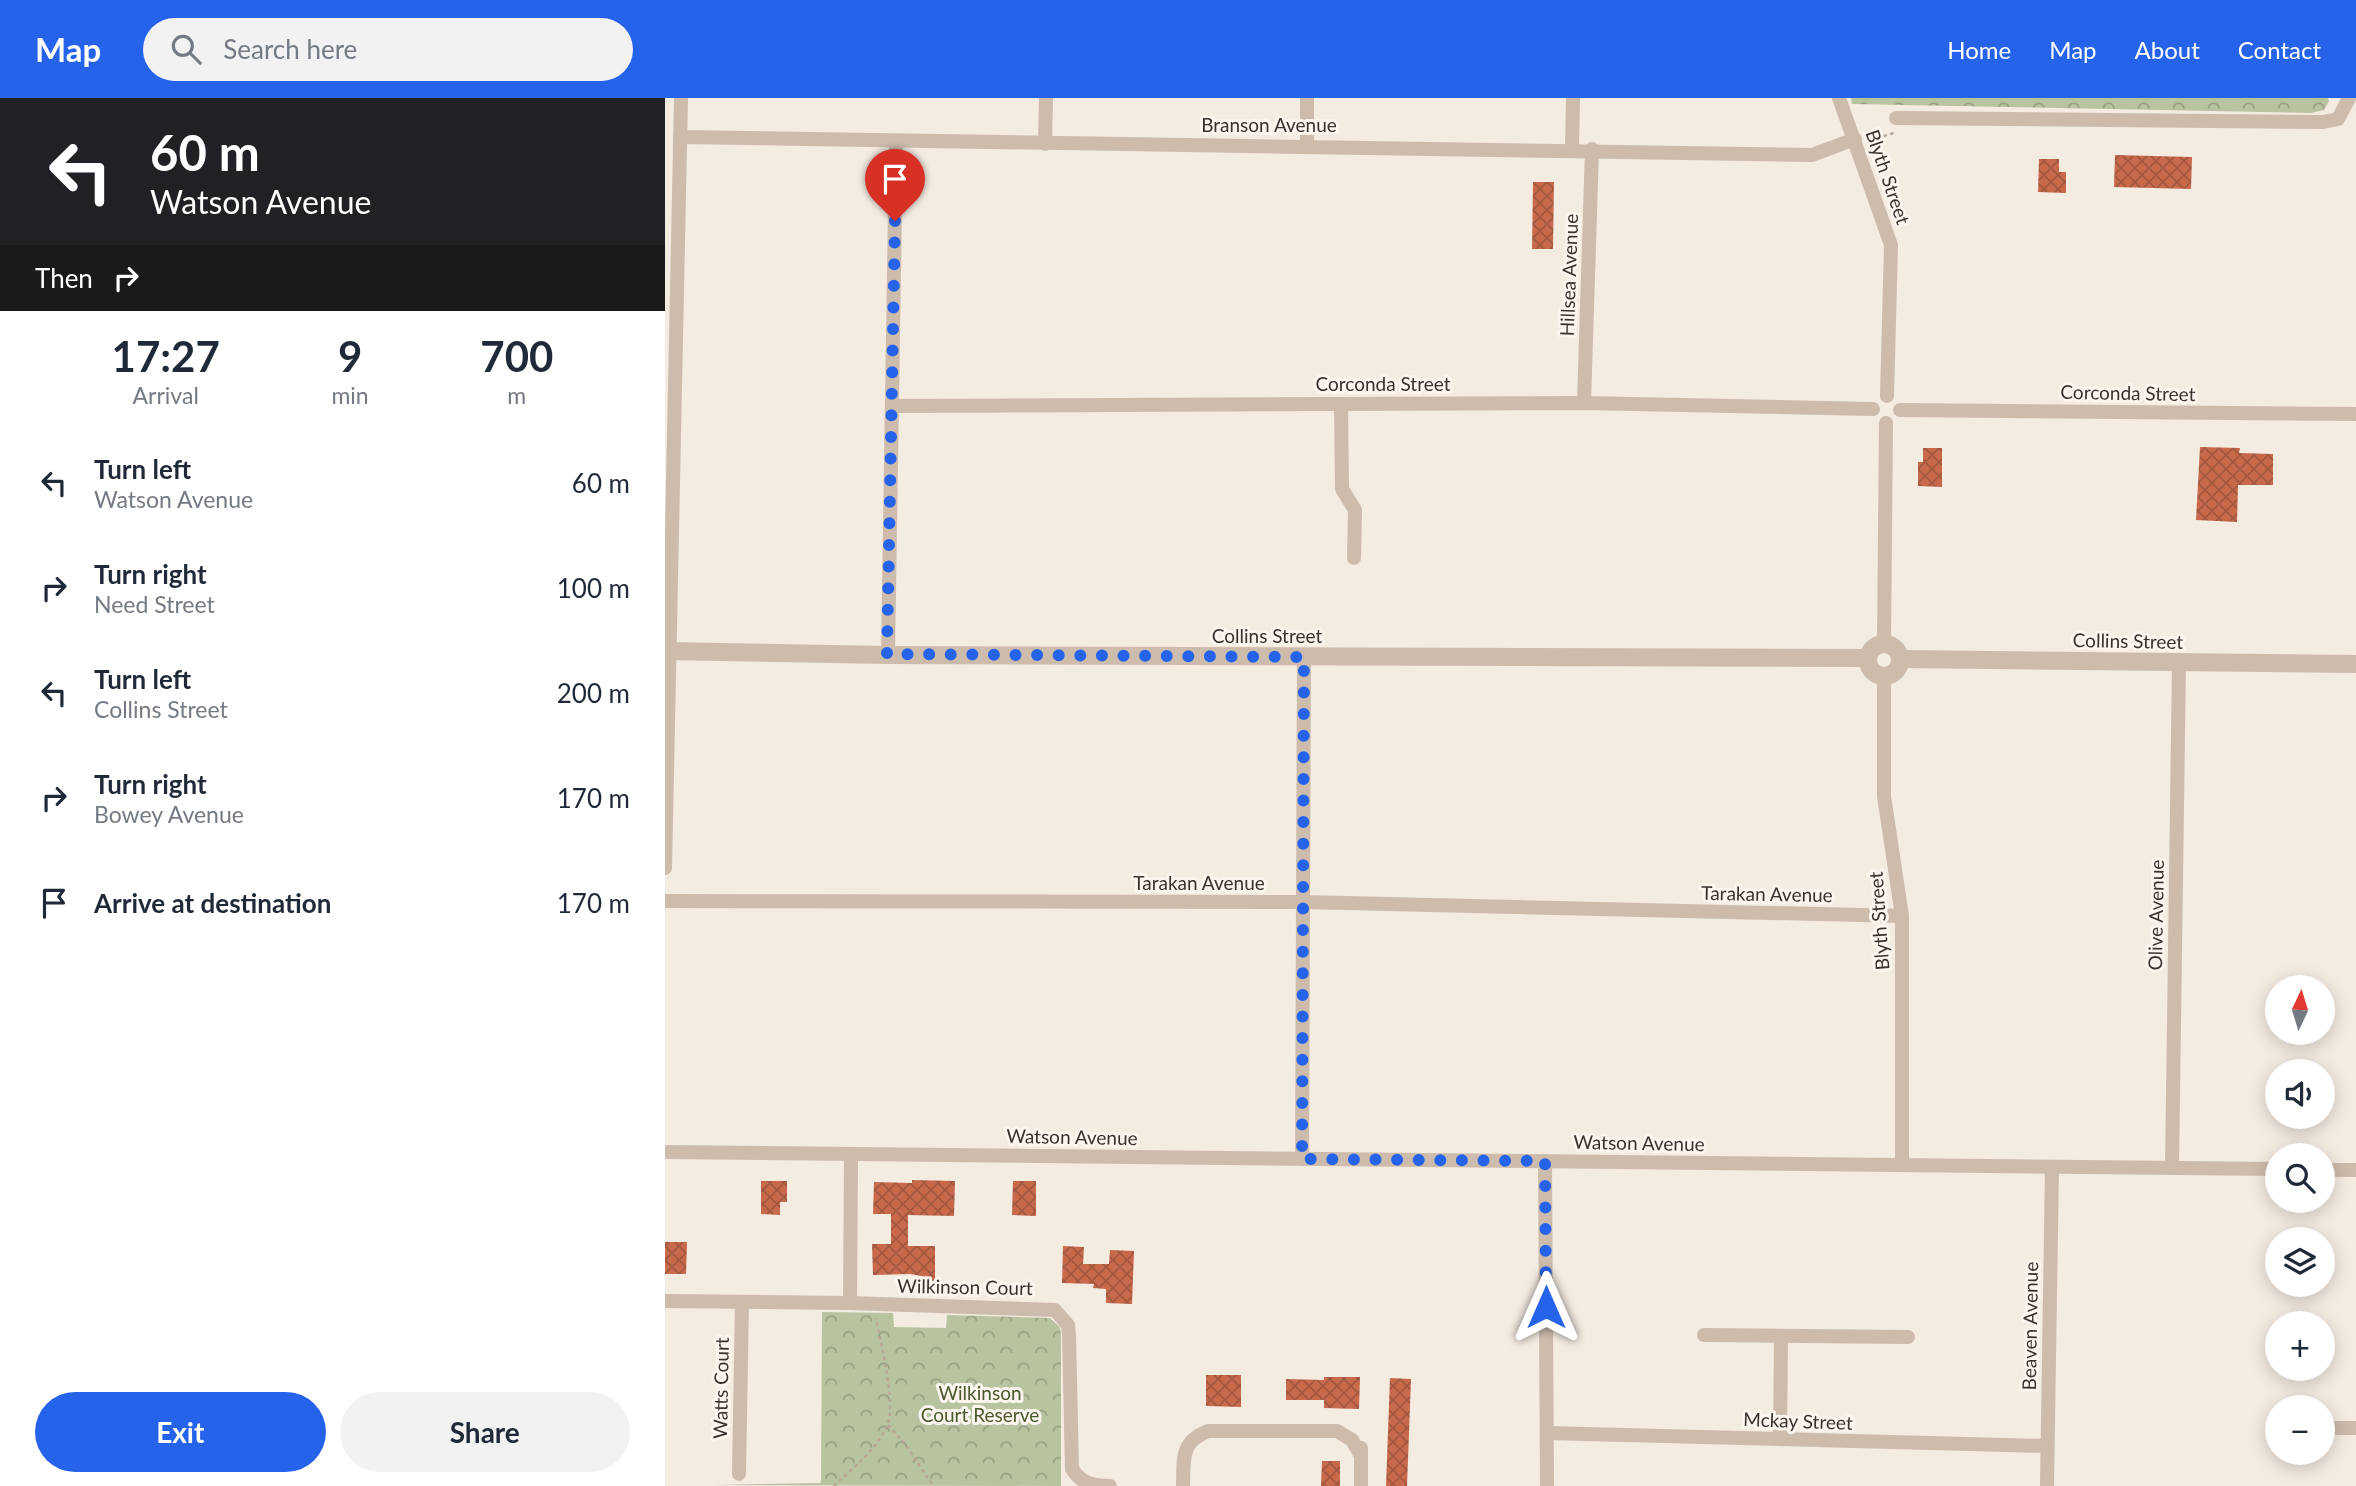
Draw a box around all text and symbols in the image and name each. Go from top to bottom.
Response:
search box [143,18,633,81]
text: Map [35,29,101,69]
icon: search [167,30,205,68]
text: Search here [223,33,357,65]
text: Home [1947,35,2011,64]
text: Map [2049,35,2097,64]
text: About [2135,35,2200,64]
text: Contact [2238,35,2321,64]
street label: Branson Avenue [1201,113,1337,136]
text: 60 m [150,123,260,181]
icon: left [35,126,126,217]
street label: Blyth Street [1862,126,1915,227]
pin [865,149,925,221]
icon: arrive [876,160,914,198]
text: Watson Avenue [150,182,371,221]
street label: Hillsea Avenue [1555,213,1582,337]
icon: right [107,259,145,297]
text: Then [35,262,93,294]
text: 17:27 [112,331,220,381]
text: 9 [338,331,362,381]
text: 700 [480,331,553,381]
street label: Corconda Street [1315,372,1451,395]
street label: Corconda Street [2060,380,2196,405]
text: Arrival [133,381,199,409]
text: min [331,381,369,409]
text: m [507,381,526,409]
text: Turn left [94,453,191,485]
icon: left [35,464,73,502]
text: 60 m [572,467,630,499]
text: Watson Avenue [94,485,253,513]
text: Turn right [94,558,207,590]
icon: right [35,569,73,607]
text: 100 m [557,572,630,604]
text: Need Street [94,590,215,618]
street label: Collins Street [1212,624,1322,647]
street label: Collins Street [2073,628,2184,653]
text: Turn left [94,663,191,695]
icon: left [35,674,73,712]
text: 200 m [557,677,630,709]
text: Collins Street [94,695,228,723]
text: Turn right [94,768,207,800]
icon: right [35,779,73,817]
text: 170 m [557,782,630,814]
text: Bowey Avenue [94,800,244,828]
street label: Olive Avenue [2143,859,2168,971]
street label: Tarakan Avenue [1133,871,1265,894]
street label: Blyth Street [1864,871,1893,971]
street label: Tarakan Avenue [1701,881,1833,906]
icon: arrive [35,884,73,922]
text: Arrive at destination [94,887,331,919]
text: 170 m [557,887,630,919]
north arrow [2265,975,2335,1045]
map controls [2265,975,2335,1465]
button: sound [2265,1059,2335,1129]
street label: Watson Avenue [1006,1124,1138,1149]
street label: Watson Avenue [1573,1130,1705,1155]
button: search [2265,1143,2335,1213]
button: layers [2265,1227,2335,1297]
street label: Beaven Avenue [2017,1261,2042,1391]
position arrow [1509,1270,1583,1344]
street label: Wilkinson Court [897,1274,1033,1299]
button: + [2265,1311,2335,1381]
street label: Watts Court [708,1337,733,1439]
park label: Wilkinson Court Reserve [921,1381,1039,1426]
button: Exit [35,1392,326,1472]
button: Share [340,1392,630,1472]
button: − [2265,1395,2335,1465]
street label: Mckay Street [1743,1407,1853,1434]

